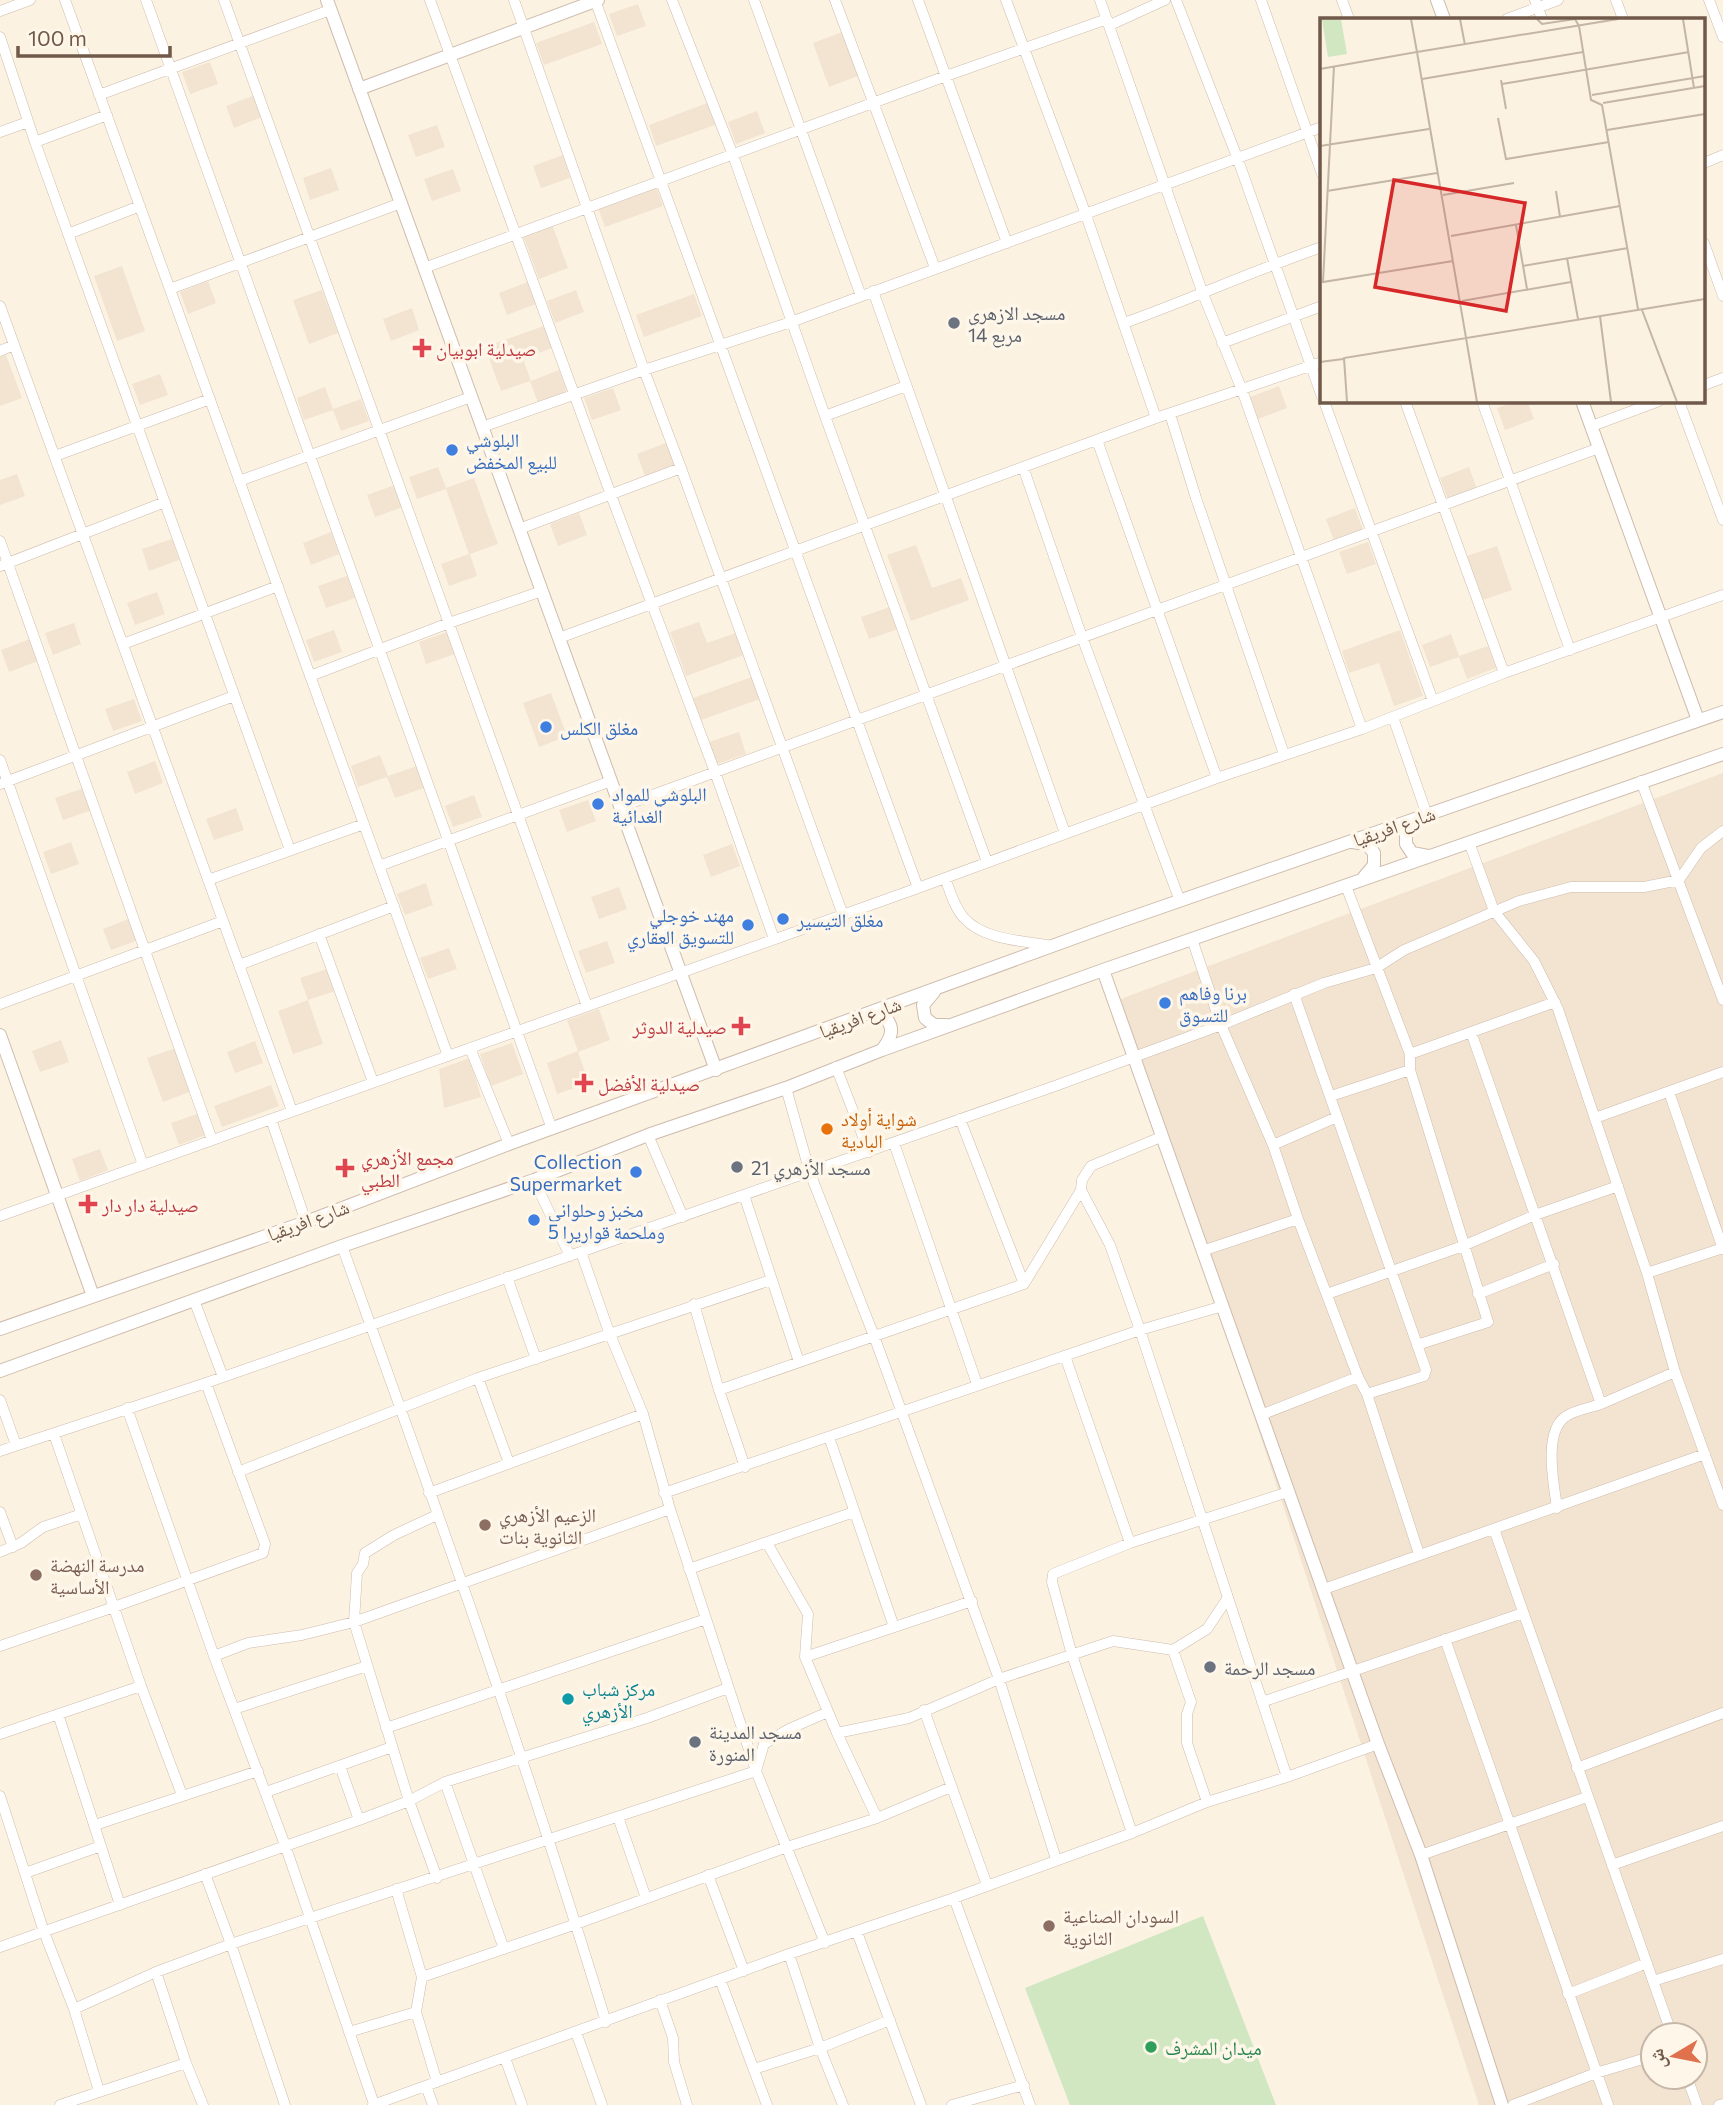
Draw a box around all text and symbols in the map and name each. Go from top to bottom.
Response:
scale bar [18,14,170,58]
inset map [1320,18,1706,402]
text: 100 m [28,25,87,50]
place label: مسجد الازهري مربع 14 [968,301,1065,348]
marker: مسجد الازهري مربع 14 [946,315,962,331]
place label: صيدلية ابوبيان [436,337,537,361]
marker: صيدلية ابوبيان [414,340,430,356]
place label: البلوشي للبيع المخفض [466,428,557,475]
marker: البلوشي للبيع المخفض [444,442,460,458]
place label: مغلق الكلس [560,716,638,740]
marker: مغلق الكلس [538,719,554,735]
place label: البلوشي للمواد الغدائية [612,782,707,827]
marker: البلوشي للمواد الغدائية [590,796,606,812]
street label: شارع افريقيا [1350,801,1438,852]
place label: مهند خوجلي للتسويق العقاري [627,903,734,952]
place label: مغلق التيسير [796,908,883,932]
marker: مغلق التيسير [775,911,791,927]
marker: مهند خوجلي للتسويق العقاري [740,917,756,933]
place label: برنا وفاهم للتسوق [1179,981,1247,1027]
street label: شارع افريقيا [816,992,904,1043]
marker: برنا وفاهم للتسوق [1157,995,1173,1011]
place label: صيدلية الدوثر [631,1015,727,1039]
marker: صيدلية الدوثر [733,1018,749,1034]
place label: صيدلية الأفضل [598,1072,700,1096]
marker: صيدلية الأفضل [576,1075,592,1091]
place label: شواية أولاد البادية [841,1107,917,1152]
marker: شواية أولاد البادية [819,1121,835,1137]
place label: مجمع الأزهري الطبي [361,1146,454,1195]
place label: Collection Supermarket [510,1150,622,1195]
place label: مسجد الأزهري 21 [751,1156,871,1183]
marker: مجمع الأزهري الطبي [335,1158,355,1178]
marker: مسجد الأزهري 21 [729,1159,745,1175]
marker: Collection Supermarket [628,1164,644,1180]
place label: صيدلية دار دار [101,1193,199,1217]
street label: شارع افريقيا [264,1195,352,1246]
marker: صيدلية دار دار [80,1196,96,1212]
place label: مخبز وحلواني وملحمة قواريرا 5 [548,1198,665,1244]
marker: مخبز وحلواني وملحمة قواريرا 5 [526,1212,542,1228]
place label: الزعيم الأزهري الثانوية بنات [499,1503,596,1549]
marker: الزعيم الأزهري الثانوية بنات [477,1517,493,1533]
place label: مدرسة النهضة الأساسية [50,1553,144,1598]
marker: مدرسة النهضة الأساسية [28,1567,44,1583]
place label: مسجد الرحمة [1224,1656,1315,1680]
marker: مسجد الرحمة [1202,1659,1218,1675]
place label: مركز شباب الأزهري [582,1677,655,1726]
marker: مركز شباب الأزهري [560,1691,576,1707]
place label: مسجد المدينة المنورة [709,1720,802,1766]
marker: مسجد المدينة المنورة [687,1734,703,1750]
place label: السودان الصناعية الثانوية [1063,1904,1179,1950]
marker: السودان الصناعية الثانوية [1041,1918,1057,1934]
north arrow [1639,2021,1709,2091]
place label: ميدان المشرف [1165,2036,1262,2060]
marker: ميدان المشرف [1143,2039,1159,2055]
text: ش [1644,2047,1671,2071]

